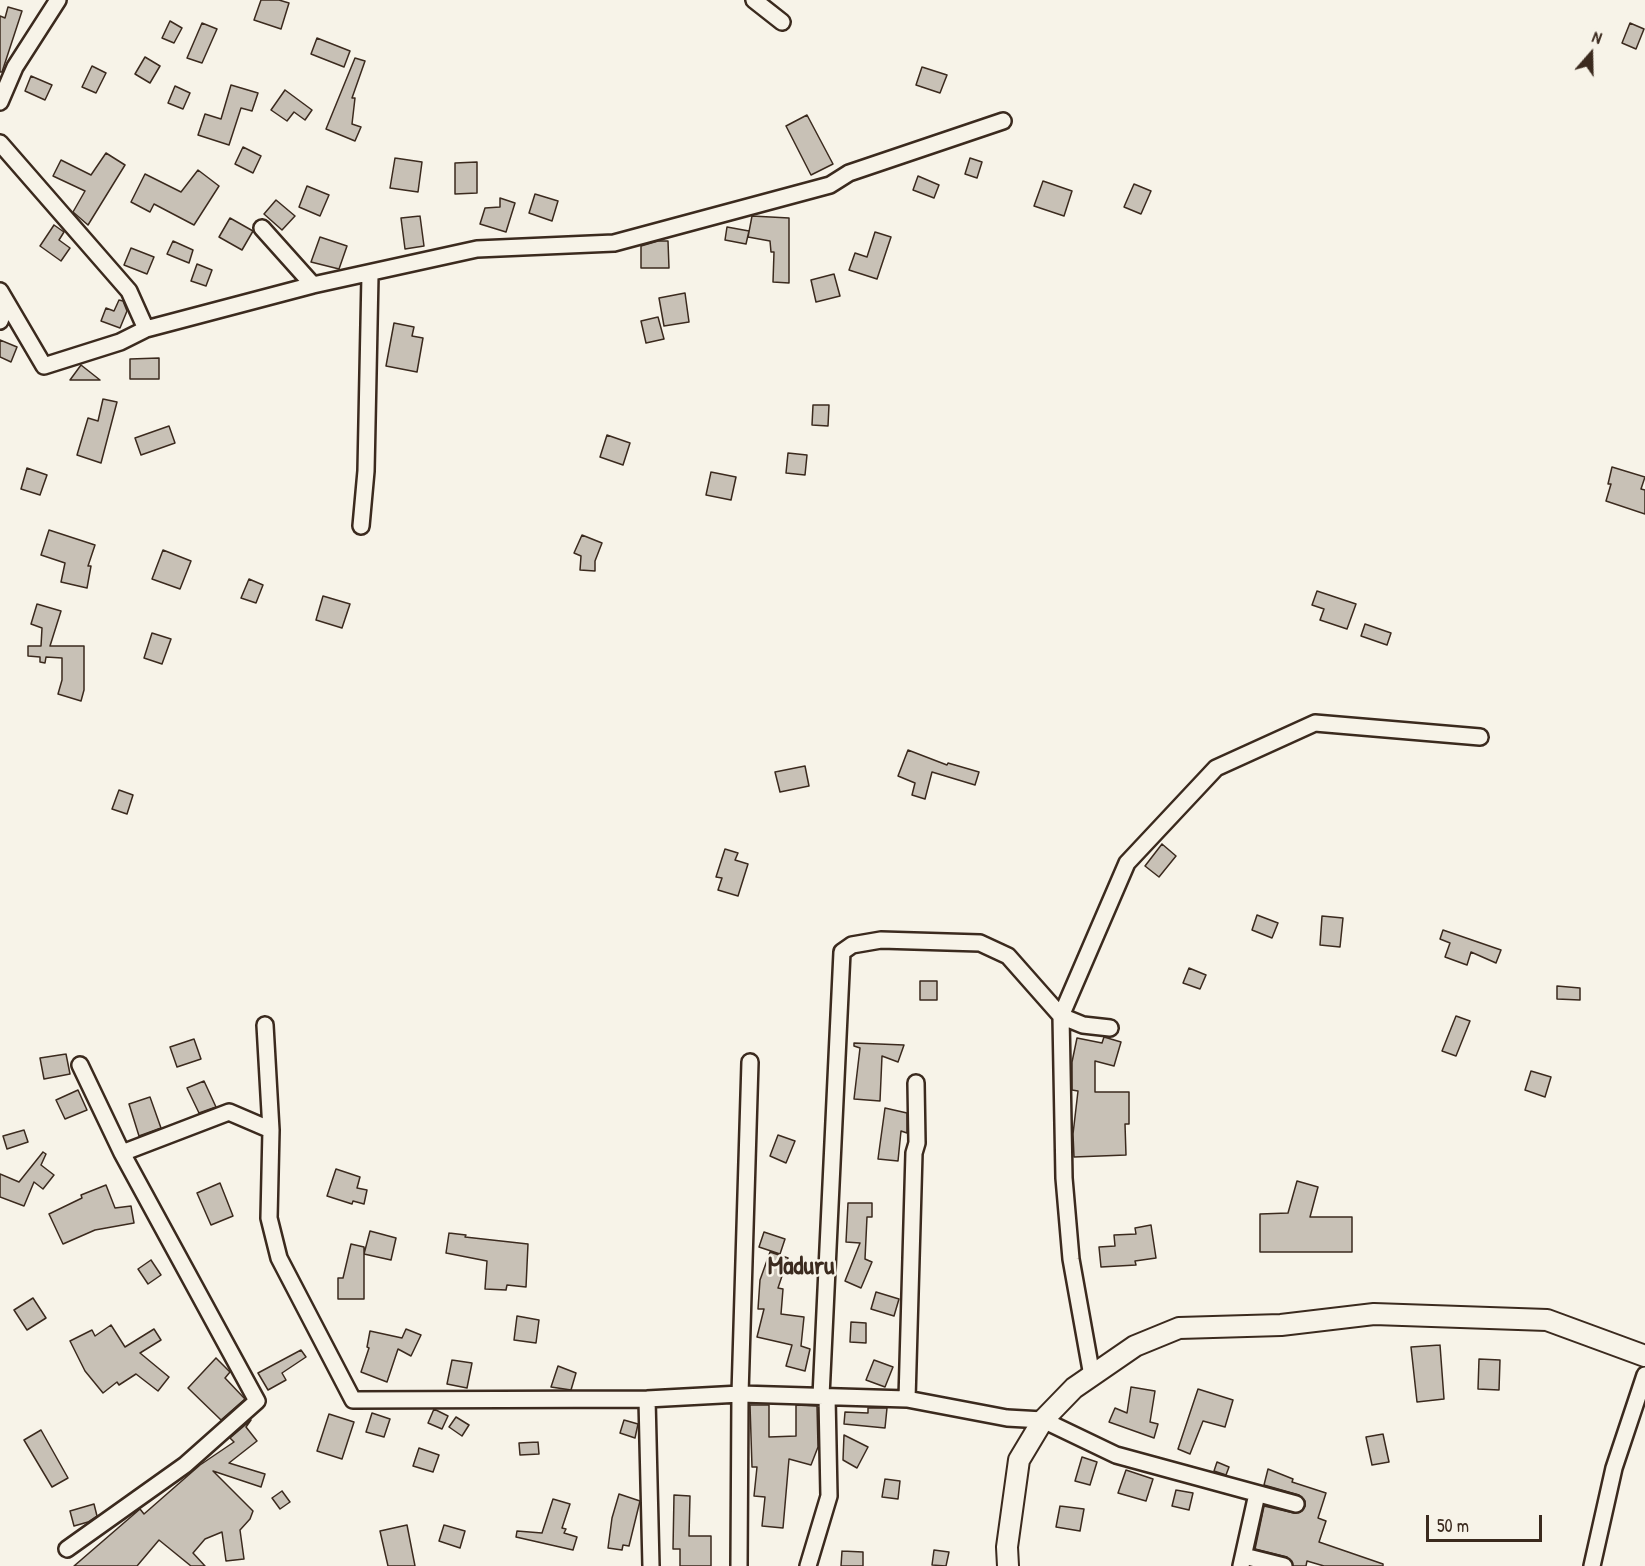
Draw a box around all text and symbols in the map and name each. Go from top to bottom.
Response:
north arrow [1561,24,1621,84]
text: N [1589,25,1605,49]
district label: Maduru [768,1251,834,1283]
scale bar [1429,1503,1544,1541]
text: 50 m [1437,1513,1469,1538]

